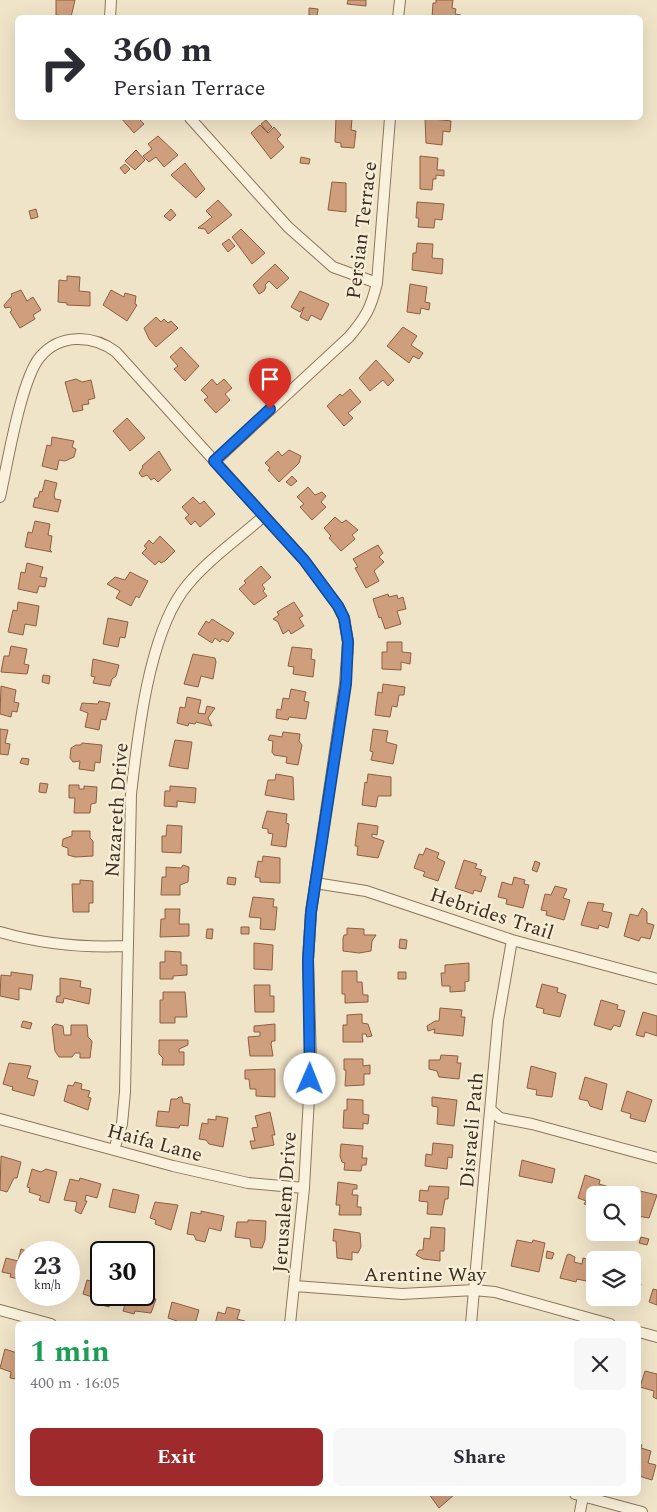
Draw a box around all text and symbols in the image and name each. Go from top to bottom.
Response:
text: 360 m [113,24,212,77]
icon: right [30,35,95,100]
text: Persian Terrace [113,72,265,105]
street label: Persian Terrace [339,160,385,301]
pin [249,358,291,409]
icon: arrive [256,365,284,393]
street label: Nazareth Drive [97,742,137,879]
street label: Hebrides Trail [426,880,558,948]
position arrow [283,1052,335,1104]
street label: Disraeli Path [452,1071,492,1189]
street label: Haifa Lane [104,1116,206,1170]
street label: Jerusalem Drive [265,1131,305,1274]
map controls [586,1186,641,1306]
button: search [586,1186,641,1241]
speed limit sign: 30 [90,1241,155,1306]
text: 23 [33,1248,62,1286]
button: layers [586,1251,641,1306]
street label: Arentine Way [364,1260,488,1290]
text: km/h [34,1276,61,1295]
text: 1 min [30,1329,110,1375]
button: close [574,1338,626,1390]
text: 400 m · 16:05 [30,1371,120,1395]
button: Exit [30,1428,323,1486]
button: Share [333,1428,626,1486]

